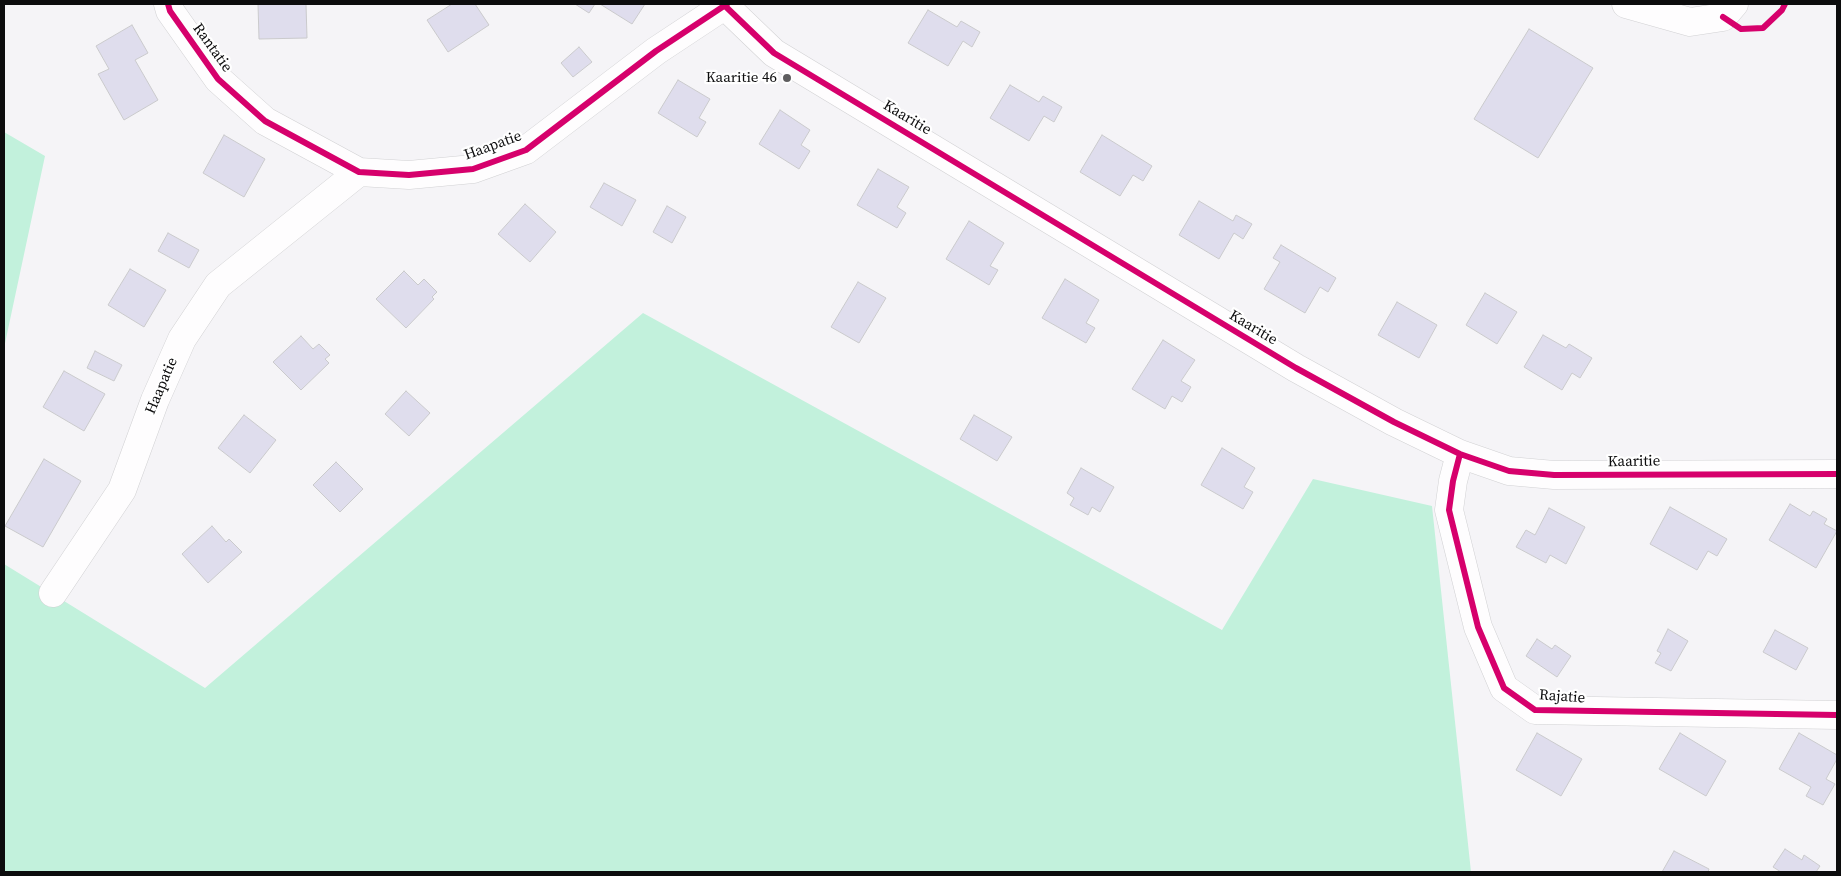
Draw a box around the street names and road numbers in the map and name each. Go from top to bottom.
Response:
street label: Rantatie [188,20,236,76]
street label: Kaaritie [880,97,934,139]
street label: Haapatie [462,127,524,165]
street label: Kaaritie [1226,307,1280,349]
street label: Haapatie [142,355,182,417]
street label: Kaaritie [1607,453,1661,471]
street label: Rajatie [1538,686,1586,708]

